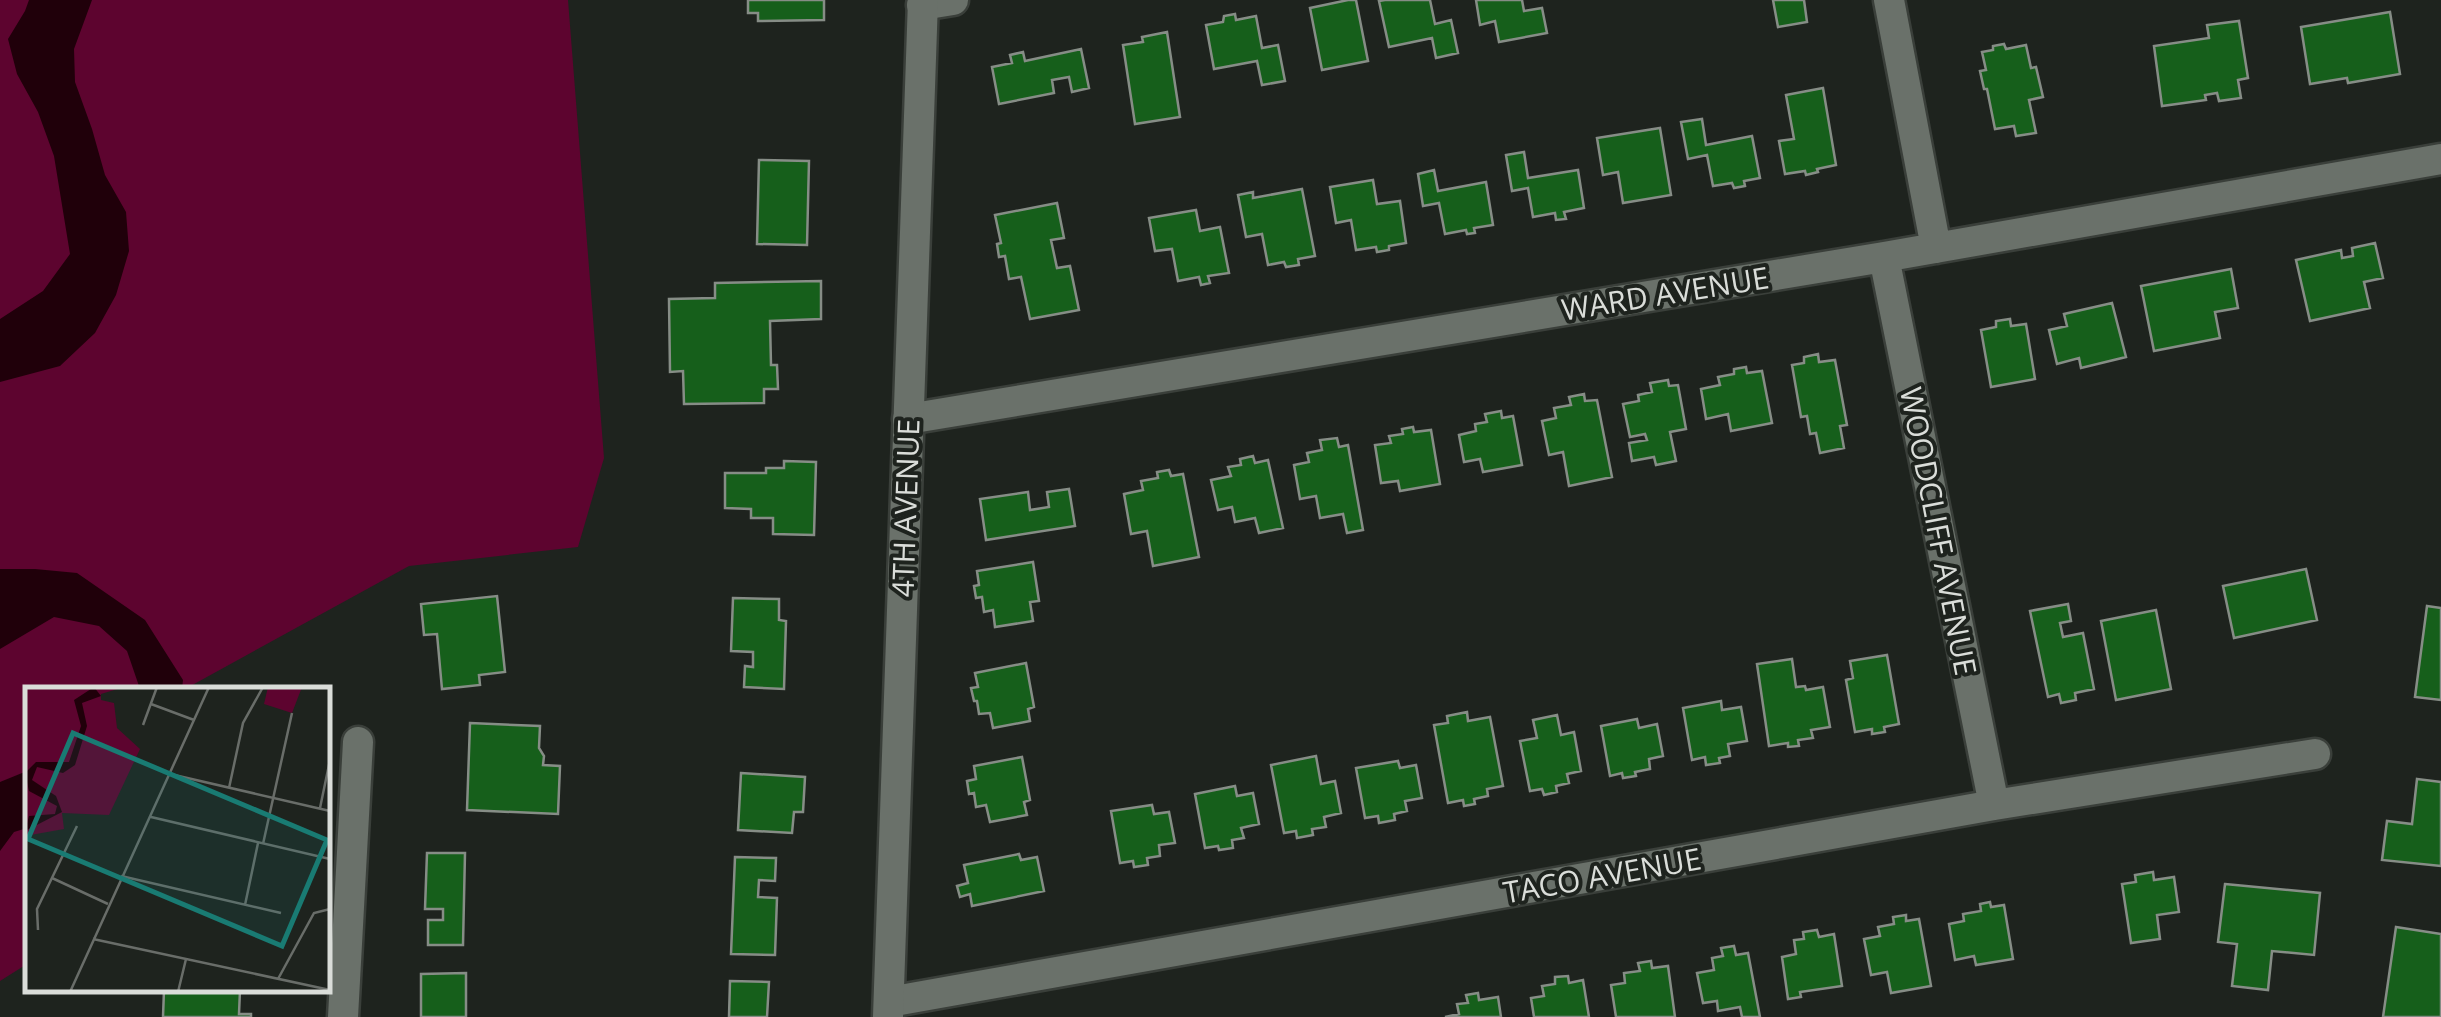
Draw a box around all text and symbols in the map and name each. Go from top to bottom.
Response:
street label: WARD AVENUE [1558,256,1772,330]
street label: WOODCLIFF AVENUE [1891,384,1987,678]
street label: 4TH AVENUE [881,418,929,598]
inset map [25,687,330,992]
street label: TACO AVENUE [1500,837,1704,913]

